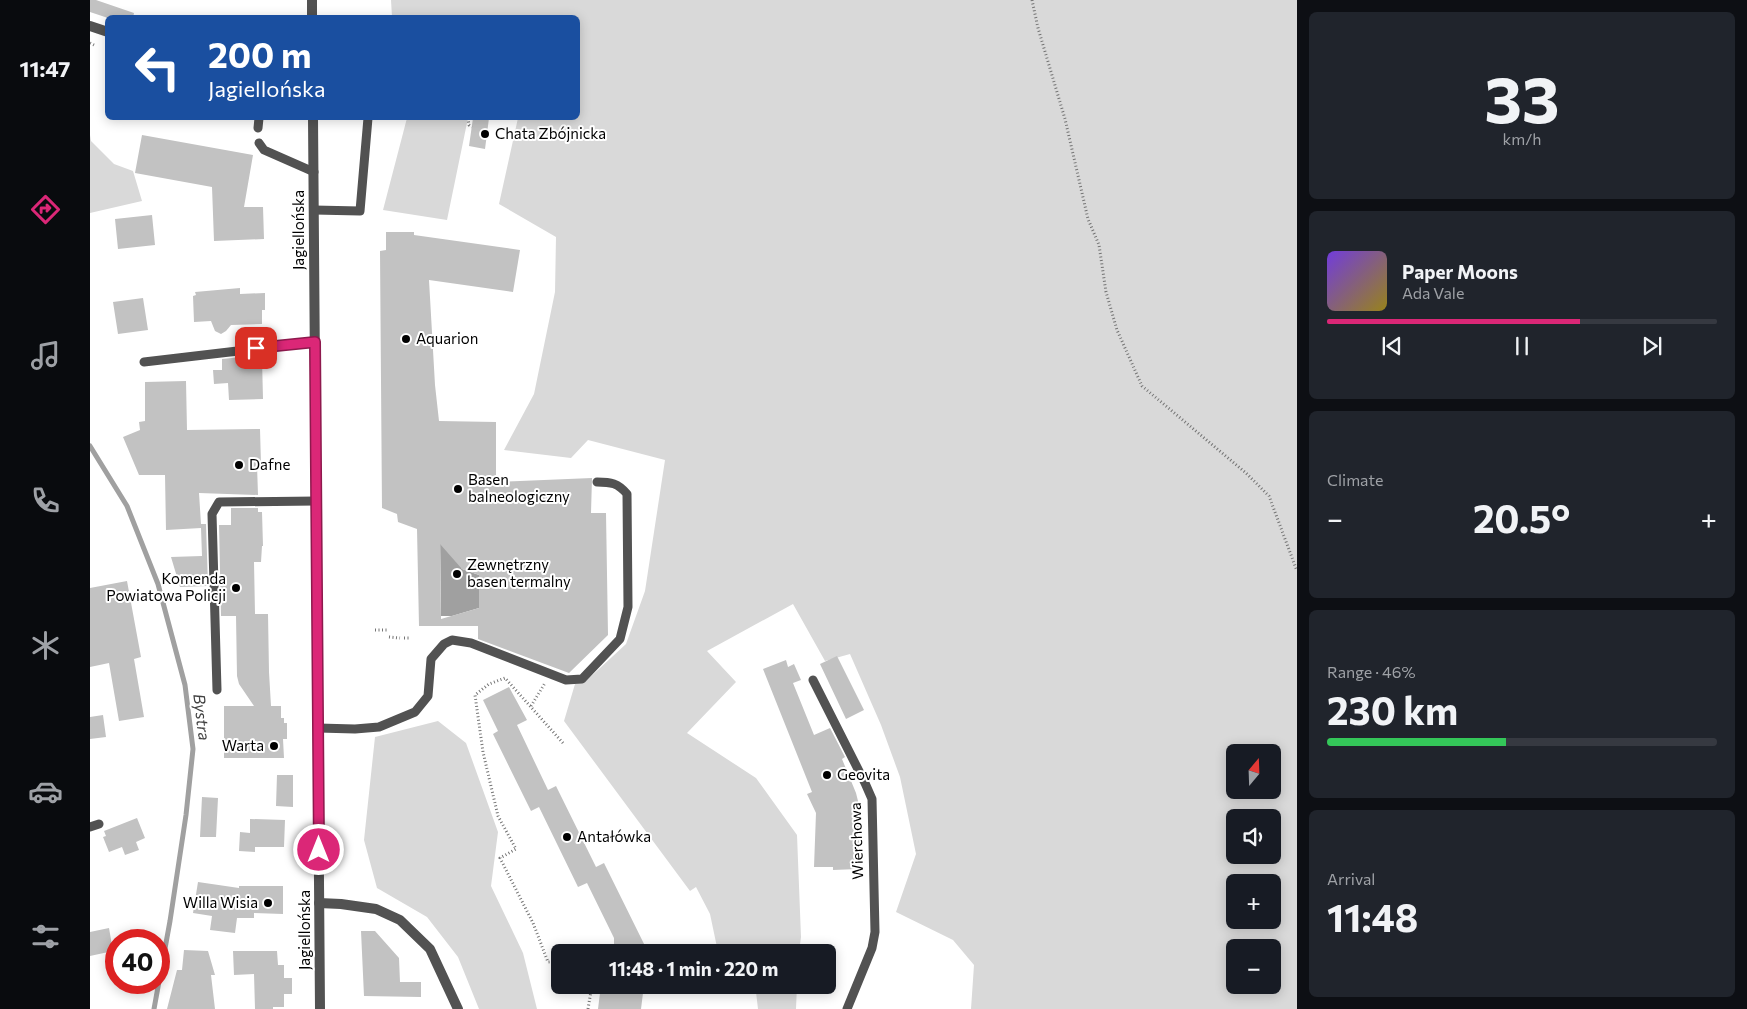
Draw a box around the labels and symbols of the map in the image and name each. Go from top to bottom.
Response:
place label: Chata Zbójnicka [495,124,606,142]
marker: Chata Zbójnicka [479,128,491,140]
street label: Jagiellońska [289,190,307,270]
pin [235,327,277,369]
place label: Aquarion [416,329,478,347]
marker: Aquarion [400,333,412,345]
place label: Dafne [249,455,290,473]
marker: Dafne [233,459,245,471]
place label: Basen balneologiczny [468,470,570,505]
marker: Basen balneologiczny [452,483,464,495]
place label: Zewnętrzny basen termalny [467,555,571,590]
marker: Zewnętrzny basen termalny [451,568,463,580]
place label: Komenda Powiatowa Policji [106,569,226,604]
marker: Komenda Powiatowa Policji [230,582,242,594]
water label: Bystra [190,693,215,741]
place label: Warta [222,736,264,754]
marker: Warta [268,740,280,752]
north arrow [1226,744,1281,799]
place label: Geovita [837,765,890,783]
marker: Geovita [821,769,833,781]
street label: Wierchowa [846,802,866,880]
position arrow [292,823,344,875]
place label: Antałówka [577,827,651,845]
marker: Antałówka [561,831,573,843]
street label: Jagiellońska [295,890,313,970]
place label: Willa Wisia [183,893,258,911]
marker: Willa Wisia [262,897,274,909]
speed limit sign: 40 [105,929,170,994]

